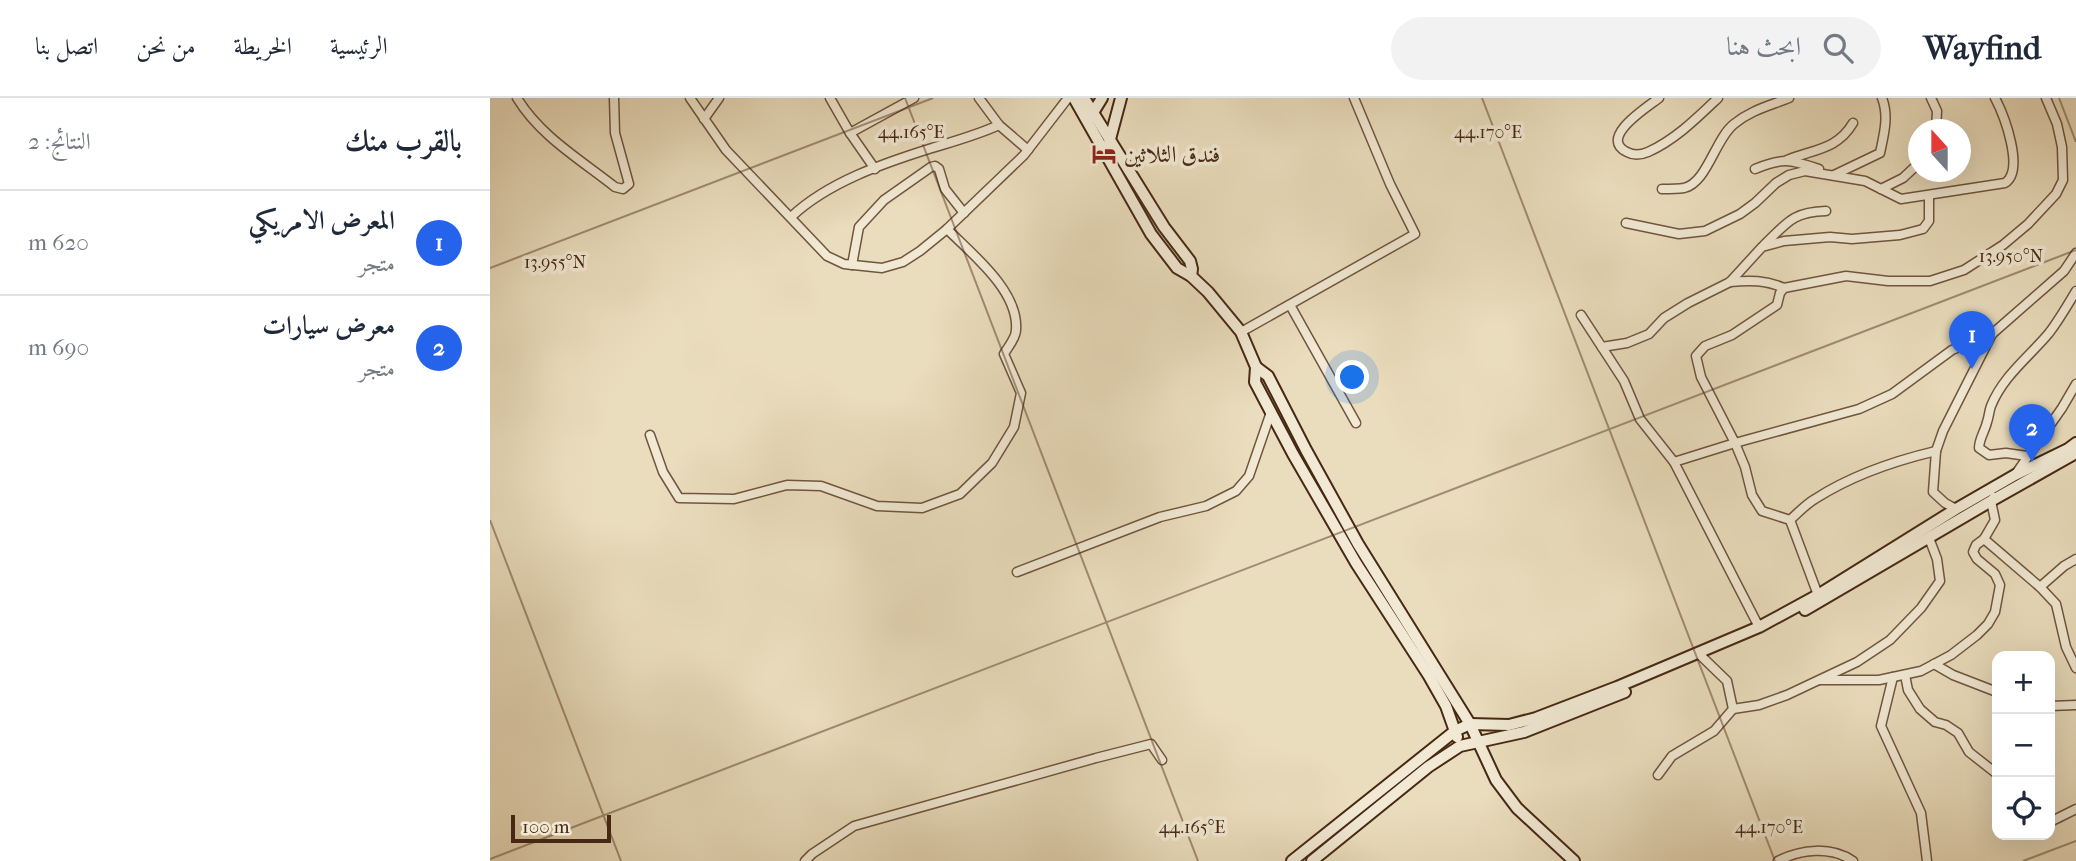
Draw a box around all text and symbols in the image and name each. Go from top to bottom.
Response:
search box [1391,17,1881,80]
icon: search [1819,29,1857,67]
text: Wayfind [1923,29,2041,68]
text: ابحث هنا [1726,31,1801,62]
text: اتصل بنا [35,32,98,60]
text: من نحن [136,32,196,60]
text: الخريطة [234,32,292,60]
text: الرئيسية [330,32,388,60]
north arrow [1908,119,1971,182]
text: 44.165°E [878,122,944,143]
text: 44.170°E [1454,122,1522,143]
text: بالقرب منك [345,124,462,159]
text: النتائج: 2 [28,128,91,155]
hotel icon: فندق الثلاثين [1090,140,1118,168]
place label: فندق الثلاثين [1124,141,1220,168]
text: المعرض الامريكي [249,205,395,236]
text: 620 m [28,229,89,256]
text: 1 [435,229,443,256]
text: 13.950°N [1979,246,2044,267]
text: متجر [359,250,395,277]
text: 13.955°N [524,252,586,273]
text: معرض سيارات [262,310,395,341]
pin: 1 [1949,311,1995,369]
text: 690 m [28,334,89,361]
text: 2 [433,334,445,361]
text: متجر [359,355,395,382]
your location [1335,360,1369,394]
pin: 2 [2009,404,2055,462]
map controls [1992,651,2055,840]
button: + [1992,651,2055,714]
button: − [1992,714,2055,777]
button: locate [1992,777,2055,840]
scale bar [511,812,611,844]
text: 100 m [522,816,570,838]
text: 44.165°E [1159,817,1225,838]
text: 44.170°E [1735,817,1803,838]

